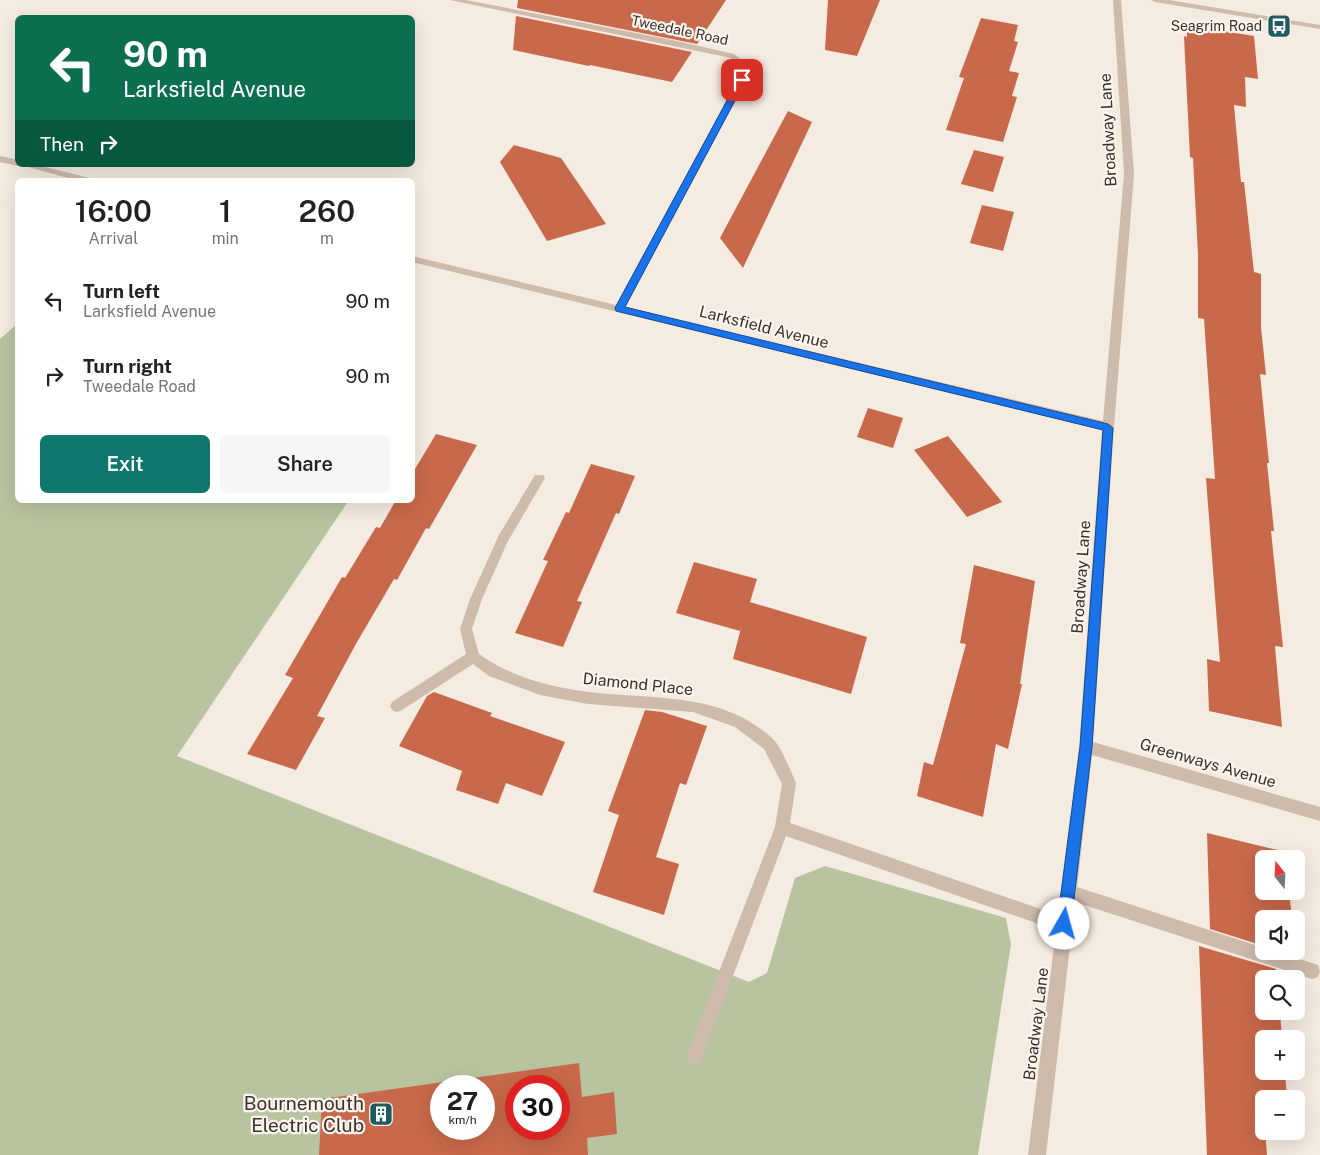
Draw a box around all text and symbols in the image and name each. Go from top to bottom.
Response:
street label: Tweedale Road [630,12,730,48]
bus stop icon: Seagrim Road [1266,13,1292,39]
place label: Seagrim Road [1171,18,1262,34]
text: 90 m [123,34,208,75]
icon: left [40,35,105,100]
pin [721,59,763,101]
icon: arrive [728,66,756,94]
street label: Broadway Lane [1096,73,1120,187]
text: Larksfield Avenue [123,76,306,102]
icon: right [94,130,122,158]
text: Then [40,133,84,155]
text: 16:00 [75,193,152,229]
text: 1 [219,193,231,229]
text: 260 [299,193,355,229]
text: Arrival [89,229,138,248]
text: min [212,229,239,248]
text: m [320,229,334,248]
text: Turn left [83,280,160,302]
icon: left [40,287,68,315]
text: 90 m [346,290,390,312]
text: Larksfield Avenue [83,302,216,321]
street label: Larksfield Avenue [697,302,831,352]
text: Turn right [83,355,172,377]
icon: right [40,362,68,390]
text: 90 m [346,365,390,387]
text: Tweedale Road [83,377,196,396]
button: Exit [40,435,210,493]
button: Share [220,435,390,493]
street label: Broadway Lane [1068,520,1094,634]
street label: Diamond Place [582,669,694,699]
street label: Greenways Avenue [1138,734,1278,792]
north arrow [1255,850,1305,900]
map controls [1255,850,1305,1140]
position arrow [1037,897,1089,949]
button: sound [1255,910,1305,960]
street label: Broadway Lane [1020,966,1052,1082]
button: search [1255,970,1305,1020]
button: + [1255,1030,1305,1080]
speed limit sign: 30 [505,1075,570,1140]
text: 27 [447,1086,478,1116]
button: − [1255,1090,1305,1140]
place label: Bournemouth Electric Club [244,1092,364,1136]
building icon: Bournemouth Electric Club [368,1101,394,1127]
text: km/h [448,1113,477,1127]

